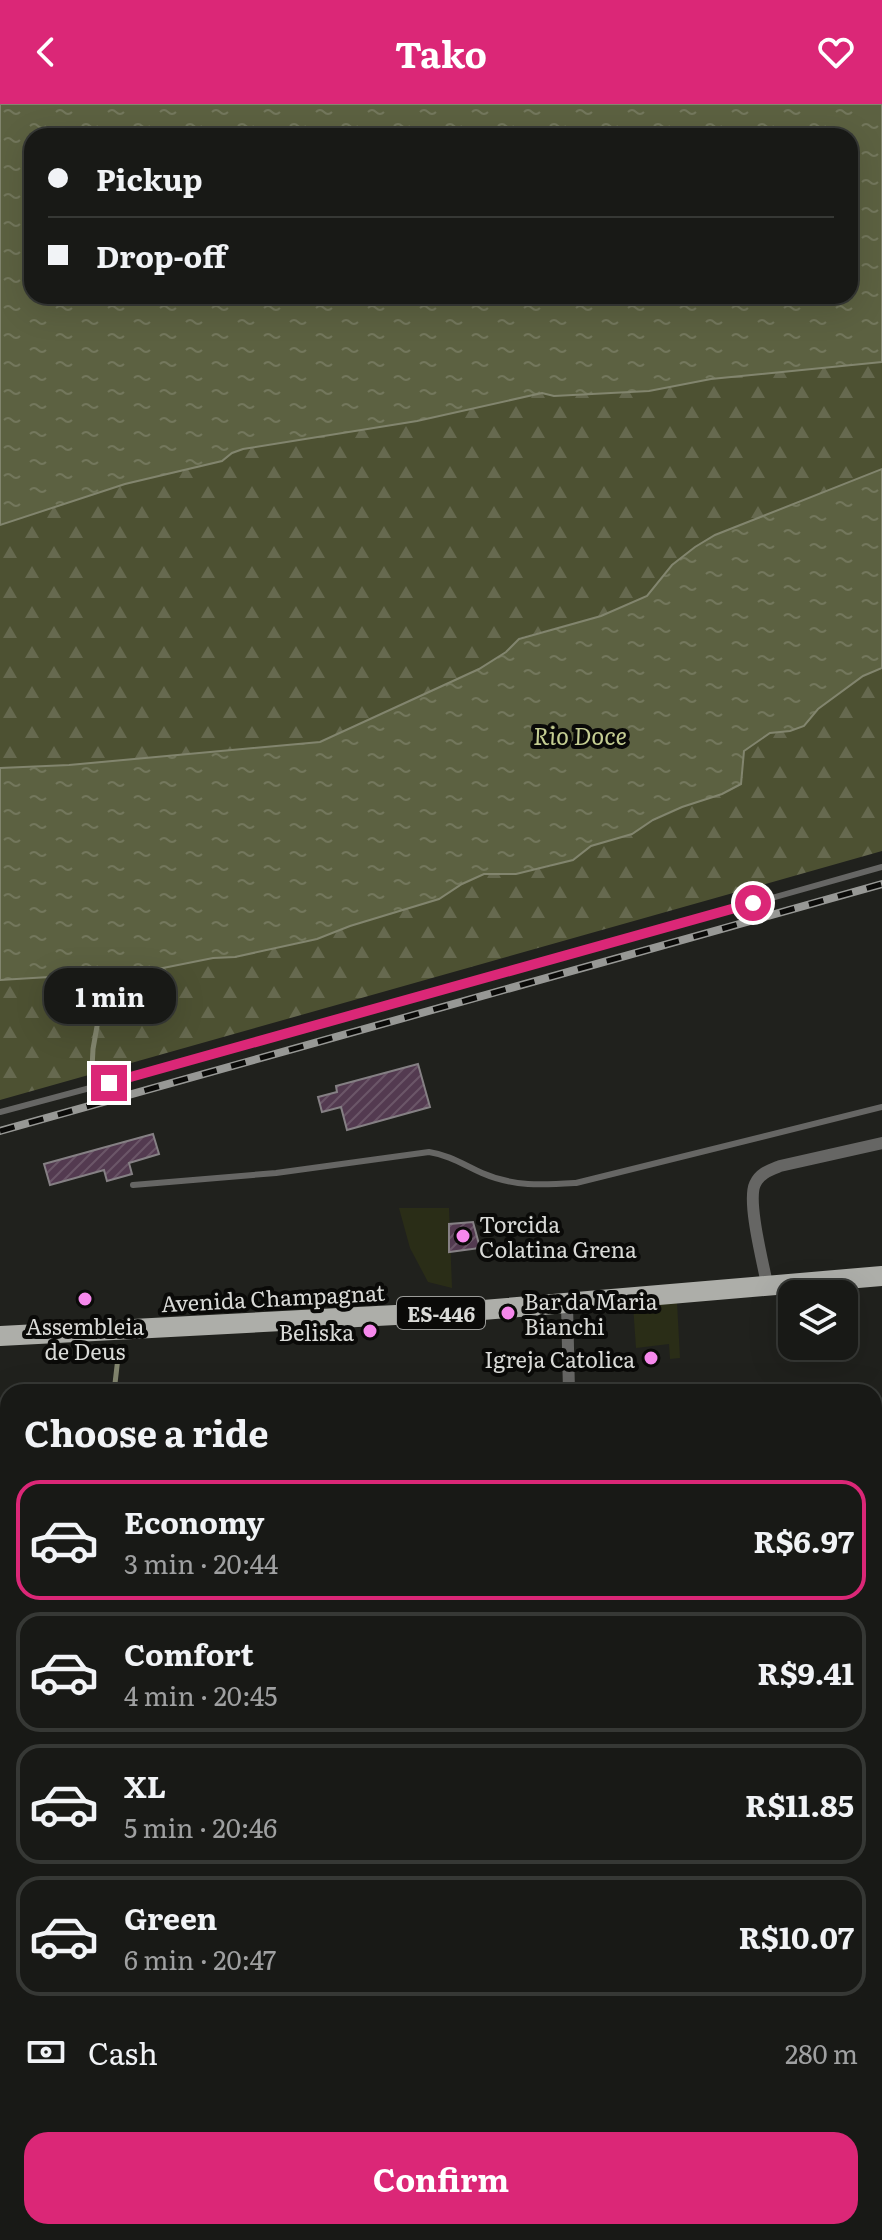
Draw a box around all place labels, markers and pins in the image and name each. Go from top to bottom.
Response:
place label: Torcida Colatina Grena [479,1207,637,1265]
marker: Torcida Colatina Grena [454,1227,472,1245]
place label: Bar da Maria Bianchi [524,1284,658,1342]
marker: Assembleia de Deus [76,1290,94,1308]
marker: Bar da Maria Bianchi [499,1304,517,1322]
place label: Assembleia de Deus [26,1309,144,1367]
place label: Beliska [278,1315,354,1348]
marker: Beliska [361,1322,379,1340]
place label: Igreja Catolica [484,1342,635,1375]
marker: Igreja Catolica [642,1349,660,1367]

